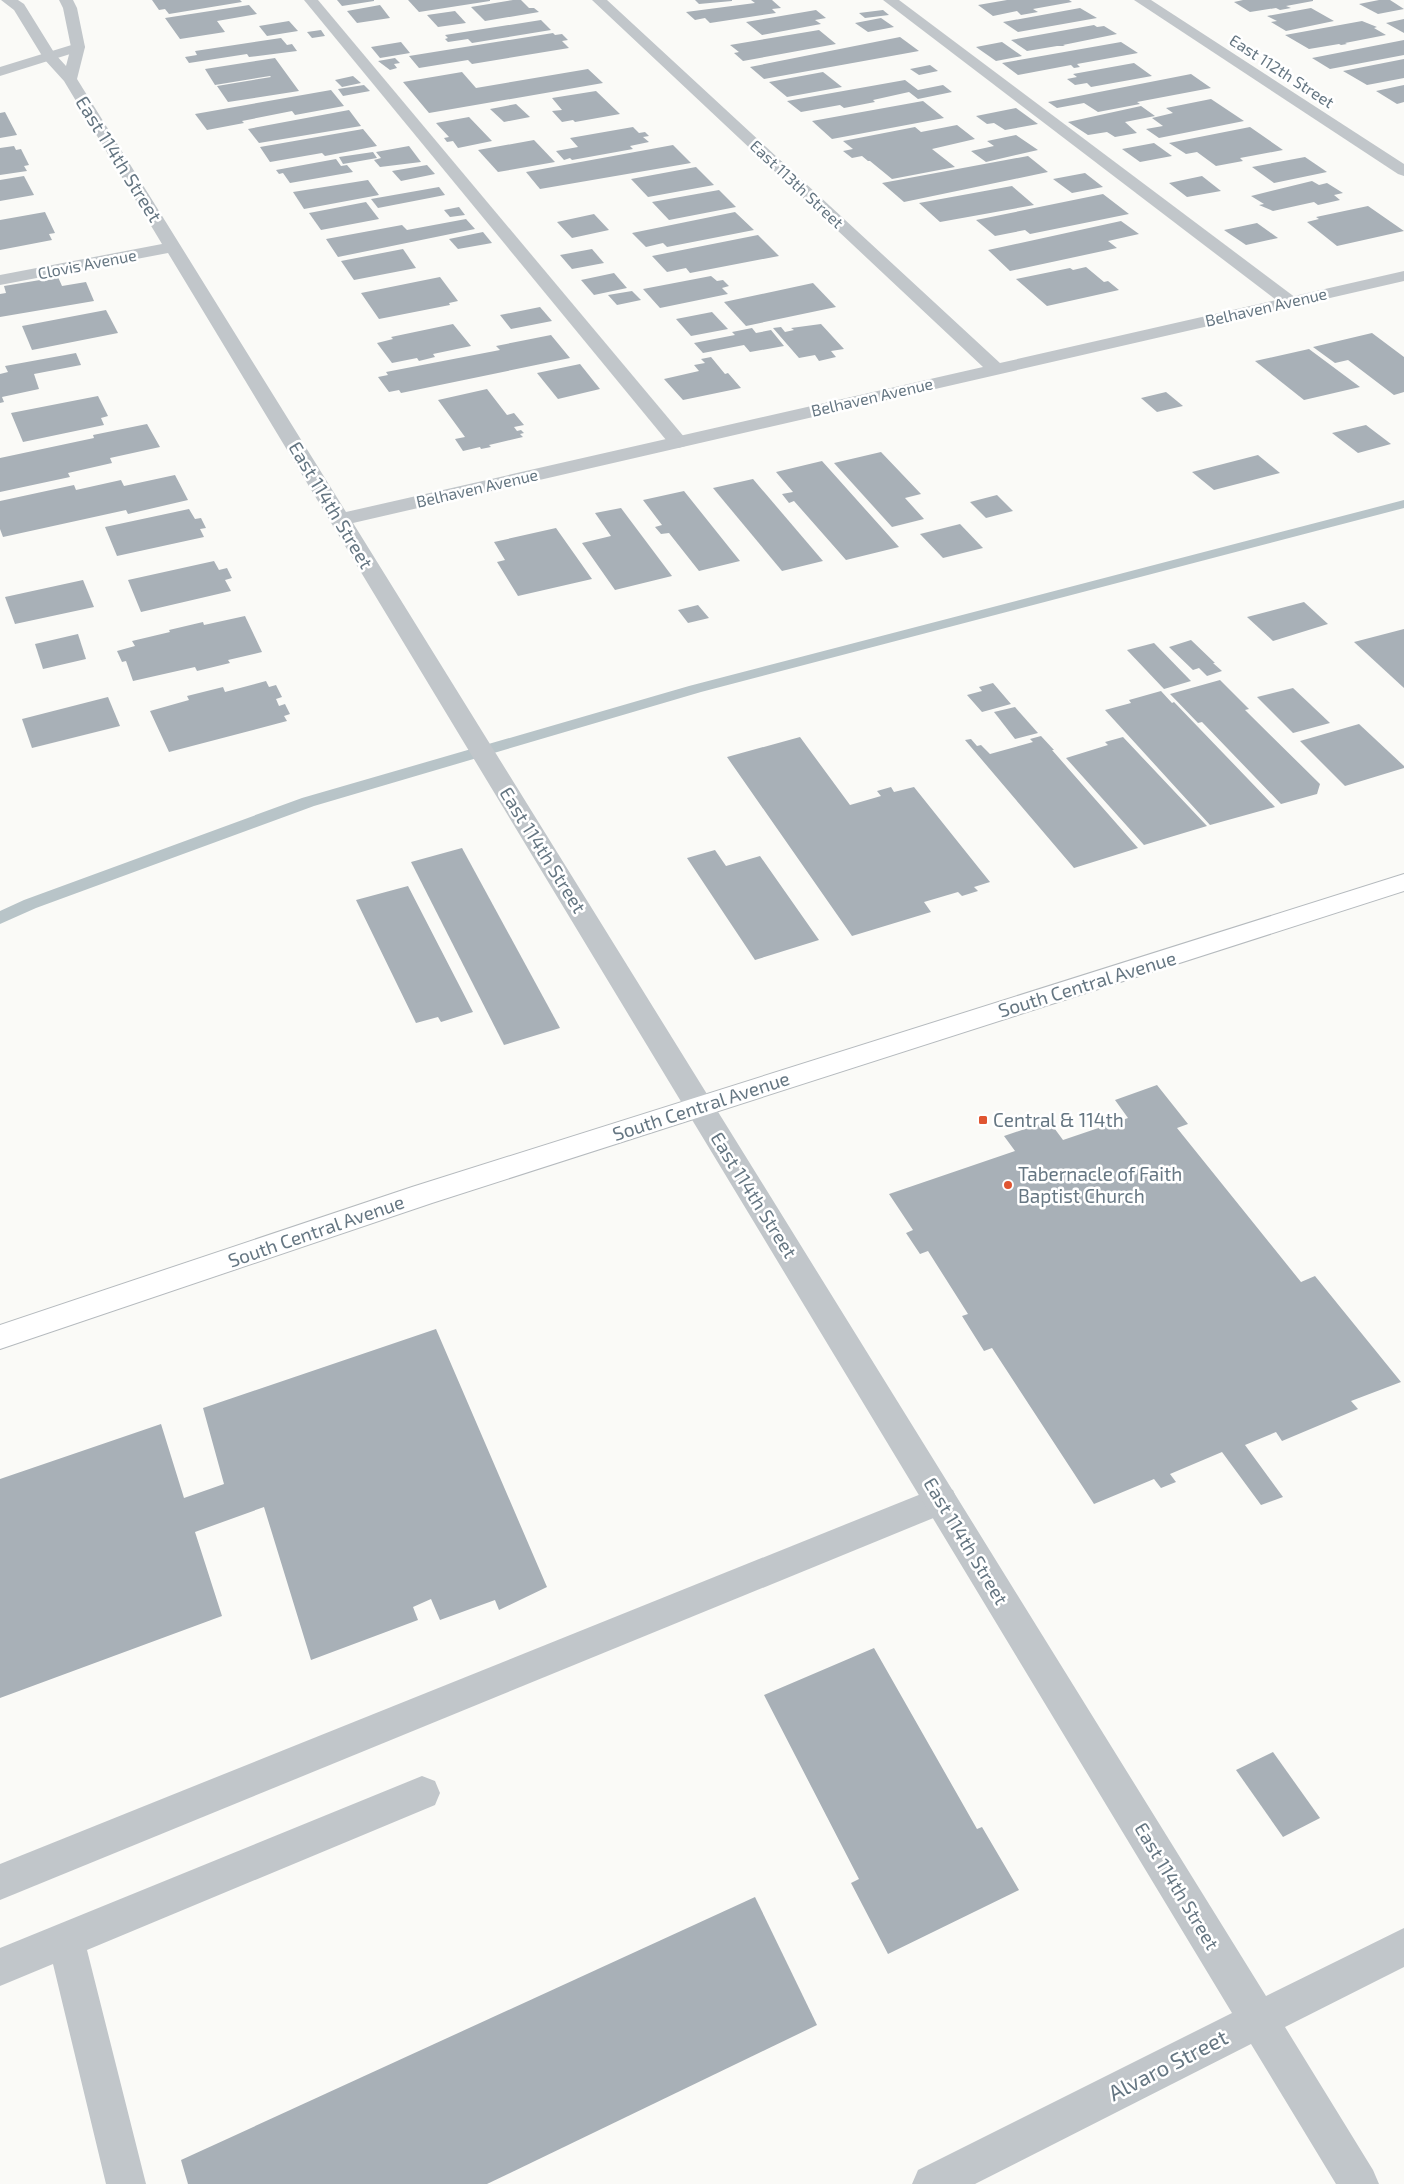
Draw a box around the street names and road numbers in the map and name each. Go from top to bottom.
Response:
street label: East 112th Street [1226,30,1338,111]
street label: East 114th Street [71,91,167,226]
street label: East 113th Street [747,136,848,232]
street label: Clovis Avenue [36,245,138,282]
street label: Belhaven Avenue [1203,283,1329,330]
street label: Belhaven Avenue [809,373,935,420]
street label: East 114th Street [284,437,378,573]
street label: Belhaven Avenue [414,464,540,511]
street label: East 114th Street [495,782,591,917]
street label: South Central Avenue [995,946,1179,1022]
street label: South Central Avenue [609,1066,792,1145]
street label: East 114th Street [706,1127,802,1262]
street label: South Central Avenue [225,1190,407,1271]
street label: East 114th Street [919,1473,1013,1609]
street label: East 114th Street [1130,1818,1224,1954]
street label: Alvaro Street [1104,2023,1232,2105]

